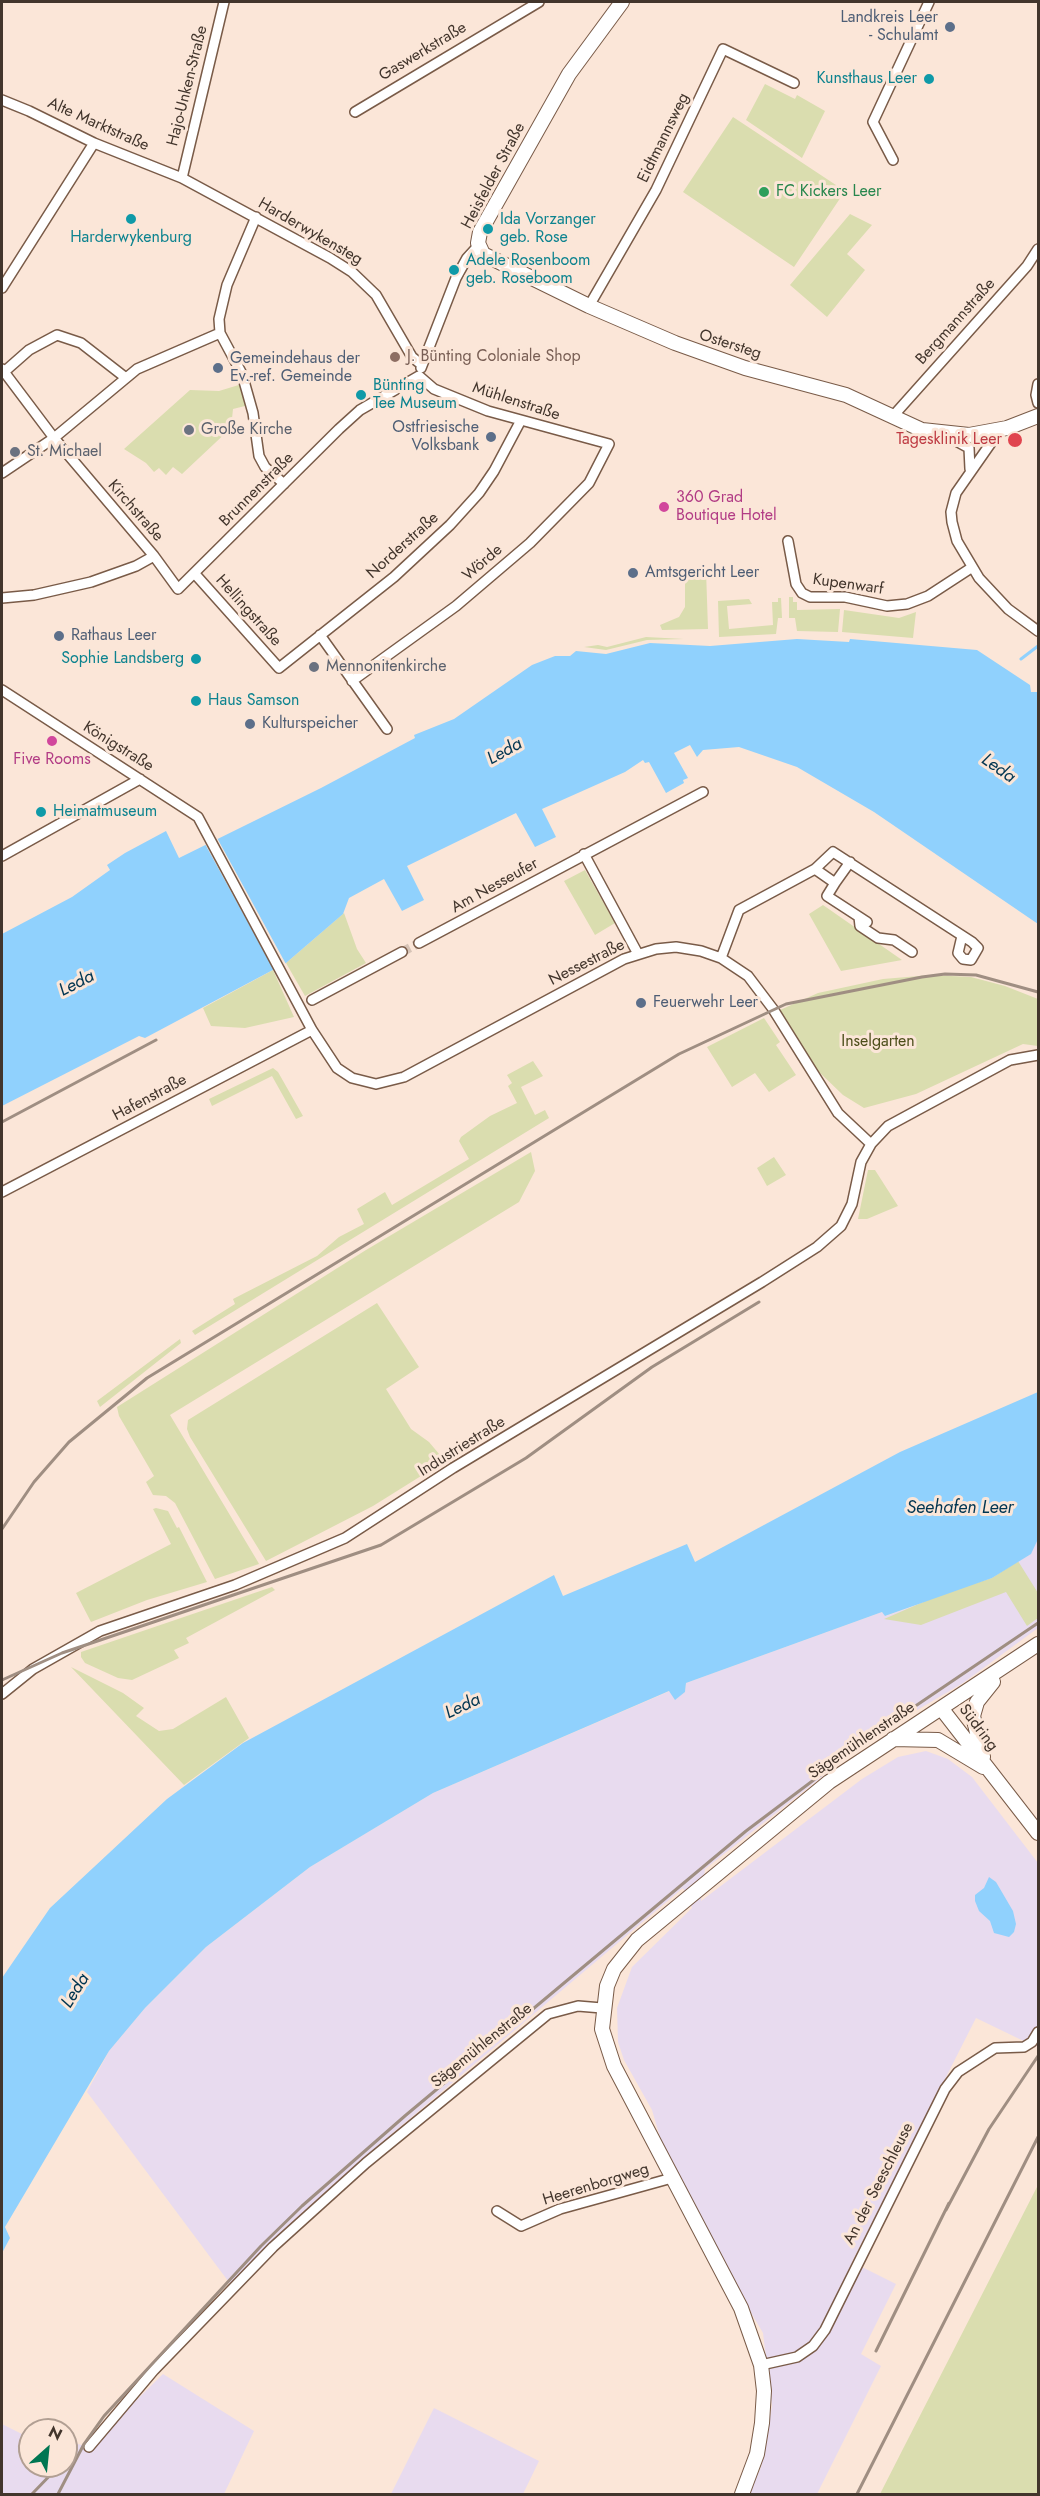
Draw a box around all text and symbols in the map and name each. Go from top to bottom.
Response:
place label: Landkreis Leer - Schulamt [840,8,938,46]
street label: Gaswerkstraße [376,18,470,86]
marker: Landkreis Leer - Schulamt [943,20,957,34]
street label: Hajo-Unken-Straße [164,24,212,148]
place label: Kunsthaus Leer [816,69,917,89]
marker: Kunsthaus Leer [922,72,936,86]
street label: Eidtmannsweg [634,90,694,186]
street label: Alte Marktstraße [44,94,152,156]
street label: Heisfelder Straße [458,120,530,232]
place label: FC Kickers Leer [776,182,882,202]
marker: FC Kickers Leer [757,185,771,199]
street label: Harderwykensteg [254,194,366,270]
place label: Ida Vorzanger geb. Rose [500,210,596,248]
marker: Harderwykenburg [124,212,138,226]
marker: Ida Vorzanger geb. Rose [481,222,495,236]
place label: Harderwykenburg [70,228,192,248]
place label: Adele Rosenboom geb. Roseboom [466,251,590,289]
marker: Adele Rosenboom geb. Roseboom [447,263,461,277]
street label: Bergmannstraße [912,275,1000,369]
street label: Ostersteg [696,326,764,364]
place label: J. Bünting Coloniale Shop [407,347,581,367]
place label: Gemeindehaus der Ev.-ref. Gemeinde [230,349,360,387]
marker: J. Bünting Coloniale Shop [388,350,402,364]
marker: Gemeindehaus der Ev.-ref. Gemeinde [211,361,225,375]
place label: Bünting Tee Museum [373,376,457,414]
street label: Mühlenstraße [470,379,562,425]
marker: Bünting Tee Museum [354,388,368,402]
place label: Ostfriesische Volksbank [392,418,479,456]
place label: Große Kirche [201,420,292,440]
marker: Große Kirche [182,423,196,437]
marker: Ostfriesische Volksbank [484,430,498,444]
place label: Tagesklinik Leer [896,430,1002,450]
marker: Tagesklinik Leer [1006,431,1024,449]
place label: St. Michael [27,442,102,462]
marker: St. Michael [8,445,22,459]
street label: Brunnenstraße [216,449,298,531]
street label: Kirchstraße [103,476,167,546]
place label: 360 Grad Boutique Hotel [676,488,777,526]
marker: 360 Grad Boutique Hotel [657,500,671,514]
street label: Norderstraße [363,509,443,583]
street label: Wörde [459,541,507,585]
place label: Amtsgericht Leer [645,563,759,583]
marker: Amtsgericht Leer [626,566,640,580]
street label: Hellingstraße [211,571,285,651]
street label: Kupenwarf [811,571,885,599]
place label: Rathaus Leer [71,626,156,646]
marker: Rathaus Leer [52,629,66,643]
place label: Sophie Landsberg [61,649,184,669]
marker: Sophie Landsberg [189,652,203,666]
place label: Mennonitenkirche [326,657,447,677]
marker: Mennonitenkirche [307,660,321,674]
place label: Haus Samson [208,691,299,711]
marker: Haus Samson [189,694,203,708]
place label: Kulturspeicher [262,714,358,734]
marker: Kulturspeicher [243,717,257,731]
street label: Königstraße [79,718,157,776]
marker: Five Rooms [45,734,59,748]
water label: Leda [484,734,526,770]
place label: Five Rooms [13,750,91,770]
water label: Leda [977,750,1019,788]
place label: Heimatmuseum [53,802,157,822]
marker: Heimatmuseum [34,805,48,819]
street label: Am Nesseufer [448,854,542,918]
street label: Nessestraße [546,936,628,990]
water label: Leda [56,966,98,1002]
place label: Feuerwehr Leer [653,993,758,1013]
marker: Feuerwehr Leer [634,996,648,1010]
park label: Inselgarten [841,1032,915,1052]
street label: Hafenstraße [110,1070,190,1126]
street label: Industriestraße [415,1413,509,1481]
water label: Seehafen Leer [906,1498,1014,1520]
water label: Leda [442,1689,484,1725]
street label: Sägemühlenstraße [805,1698,919,1784]
street label: Südring [954,1701,1002,1755]
water label: Leda [57,1970,95,2012]
street label: Sägemühlenstraße [428,1999,536,2093]
street label: An der Seeschleuse [840,2120,918,2248]
street label: Heerenborgweg [541,2160,651,2210]
north arrow [18,2418,78,2478]
text: N [45,2420,66,2446]

